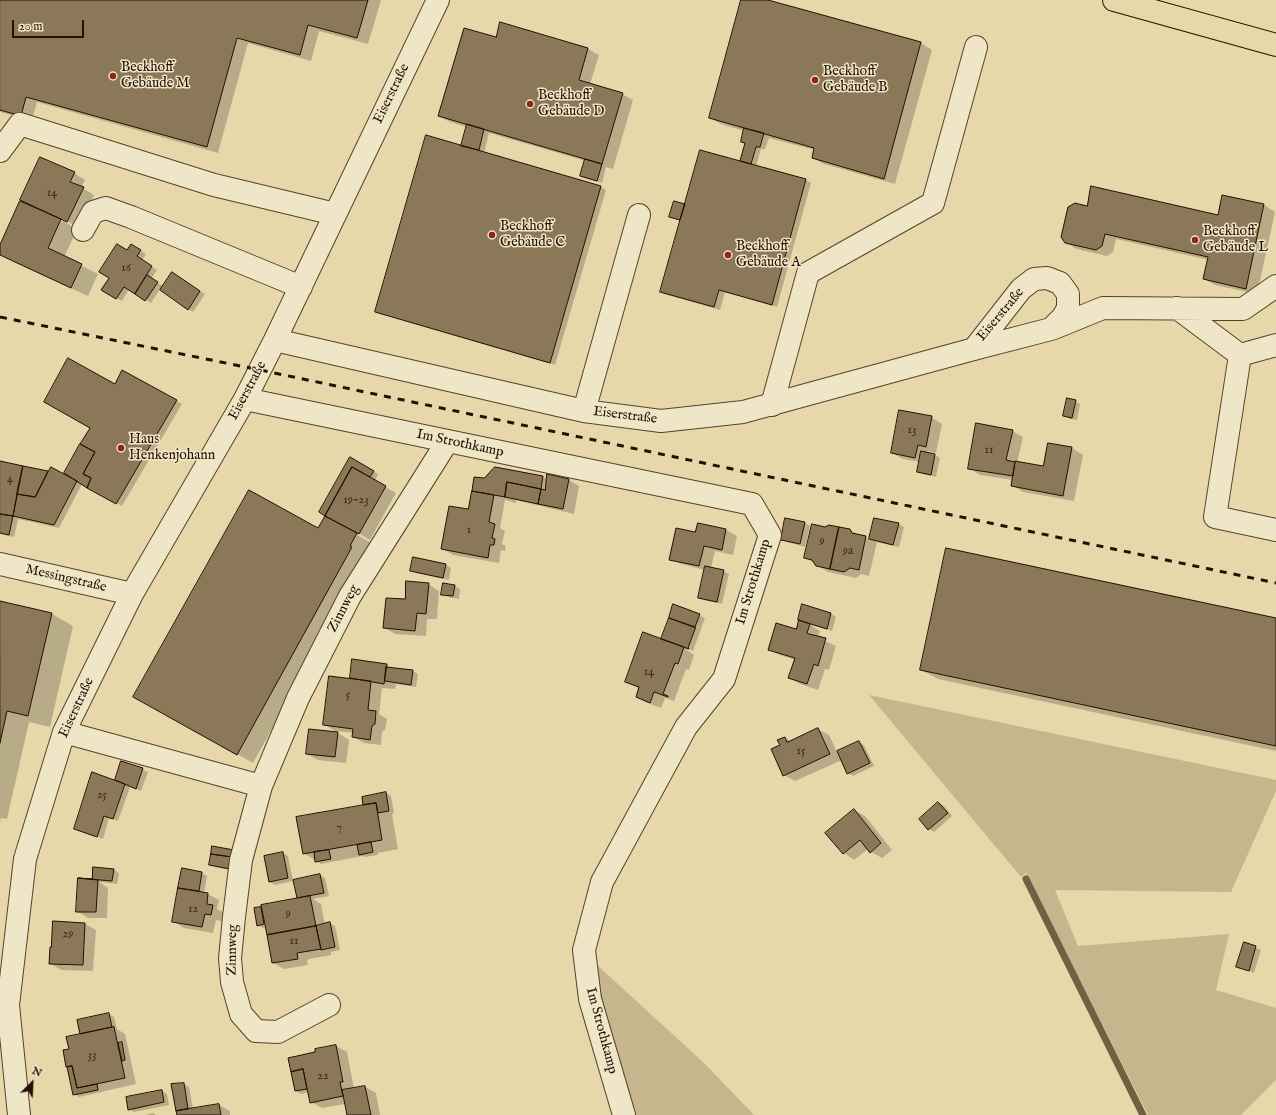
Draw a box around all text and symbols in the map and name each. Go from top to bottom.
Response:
scale bar [14,12,86,38]
text: 20 m [19,19,42,34]
place label: Beckhoff Gebäude M [121,60,189,92]
street label: Eiserstraße [370,61,414,127]
place label: Beckhoff Gebäude B [823,64,888,96]
marker: Beckhoff Gebäude M [108,71,118,81]
marker: Beckhoff Gebäude B [810,75,820,85]
place label: Beckhoff Gebäude D [538,88,605,120]
marker: Beckhoff Gebäude D [525,99,535,109]
house number: 14 [47,187,57,201]
place label: Beckhoff Gebäude C [500,219,565,252]
place label: Beckhoff Gebäude L [1203,224,1268,256]
marker: Beckhoff Gebäude C [487,230,497,240]
marker: Beckhoff Gebäude L [1190,235,1200,245]
place label: Beckhoff Gebäude A [736,239,801,272]
marker: Beckhoff Gebäude A [723,250,733,260]
house number: 16 [121,262,131,276]
street label: Eiserstraße [974,285,1028,345]
street label: Eiserstraße [225,359,271,423]
street label: Eiserstraße [592,404,658,428]
house number: 13 [908,424,916,438]
street label: Im Strothkamp [415,427,505,461]
place label: Haus Henkenjohann [129,432,215,464]
marker: Haus Henkenjohann [116,443,126,453]
house number: 11 [985,444,993,458]
house number: 4 [7,473,13,487]
house number: 19-23 [343,494,369,508]
house number: 1 [467,524,471,538]
house number: 9 [819,535,825,549]
street label: Im Strothkamp [733,537,775,627]
house number: 9a [843,545,853,559]
street label: Messingstraße [24,562,108,596]
street label: Zinnweg [324,582,364,636]
house number: 14 [644,666,654,680]
street label: Eiserstraße [56,675,98,741]
house number: 5 [346,689,350,703]
house number: 15 [797,745,805,759]
house number: 25 [97,789,107,803]
house number: 7 [336,822,342,836]
house number: 12 [188,903,198,917]
house number: 9 [285,908,291,922]
street label: Zinnweg [224,924,242,976]
house number: 29 [63,928,73,942]
house number: 11 [290,935,298,949]
street label: Im Strothkamp [581,986,621,1076]
house number: 33 [88,1049,96,1063]
north arrow [12,1063,52,1103]
text: N [30,1064,44,1080]
house number: 22 [317,1070,329,1084]

